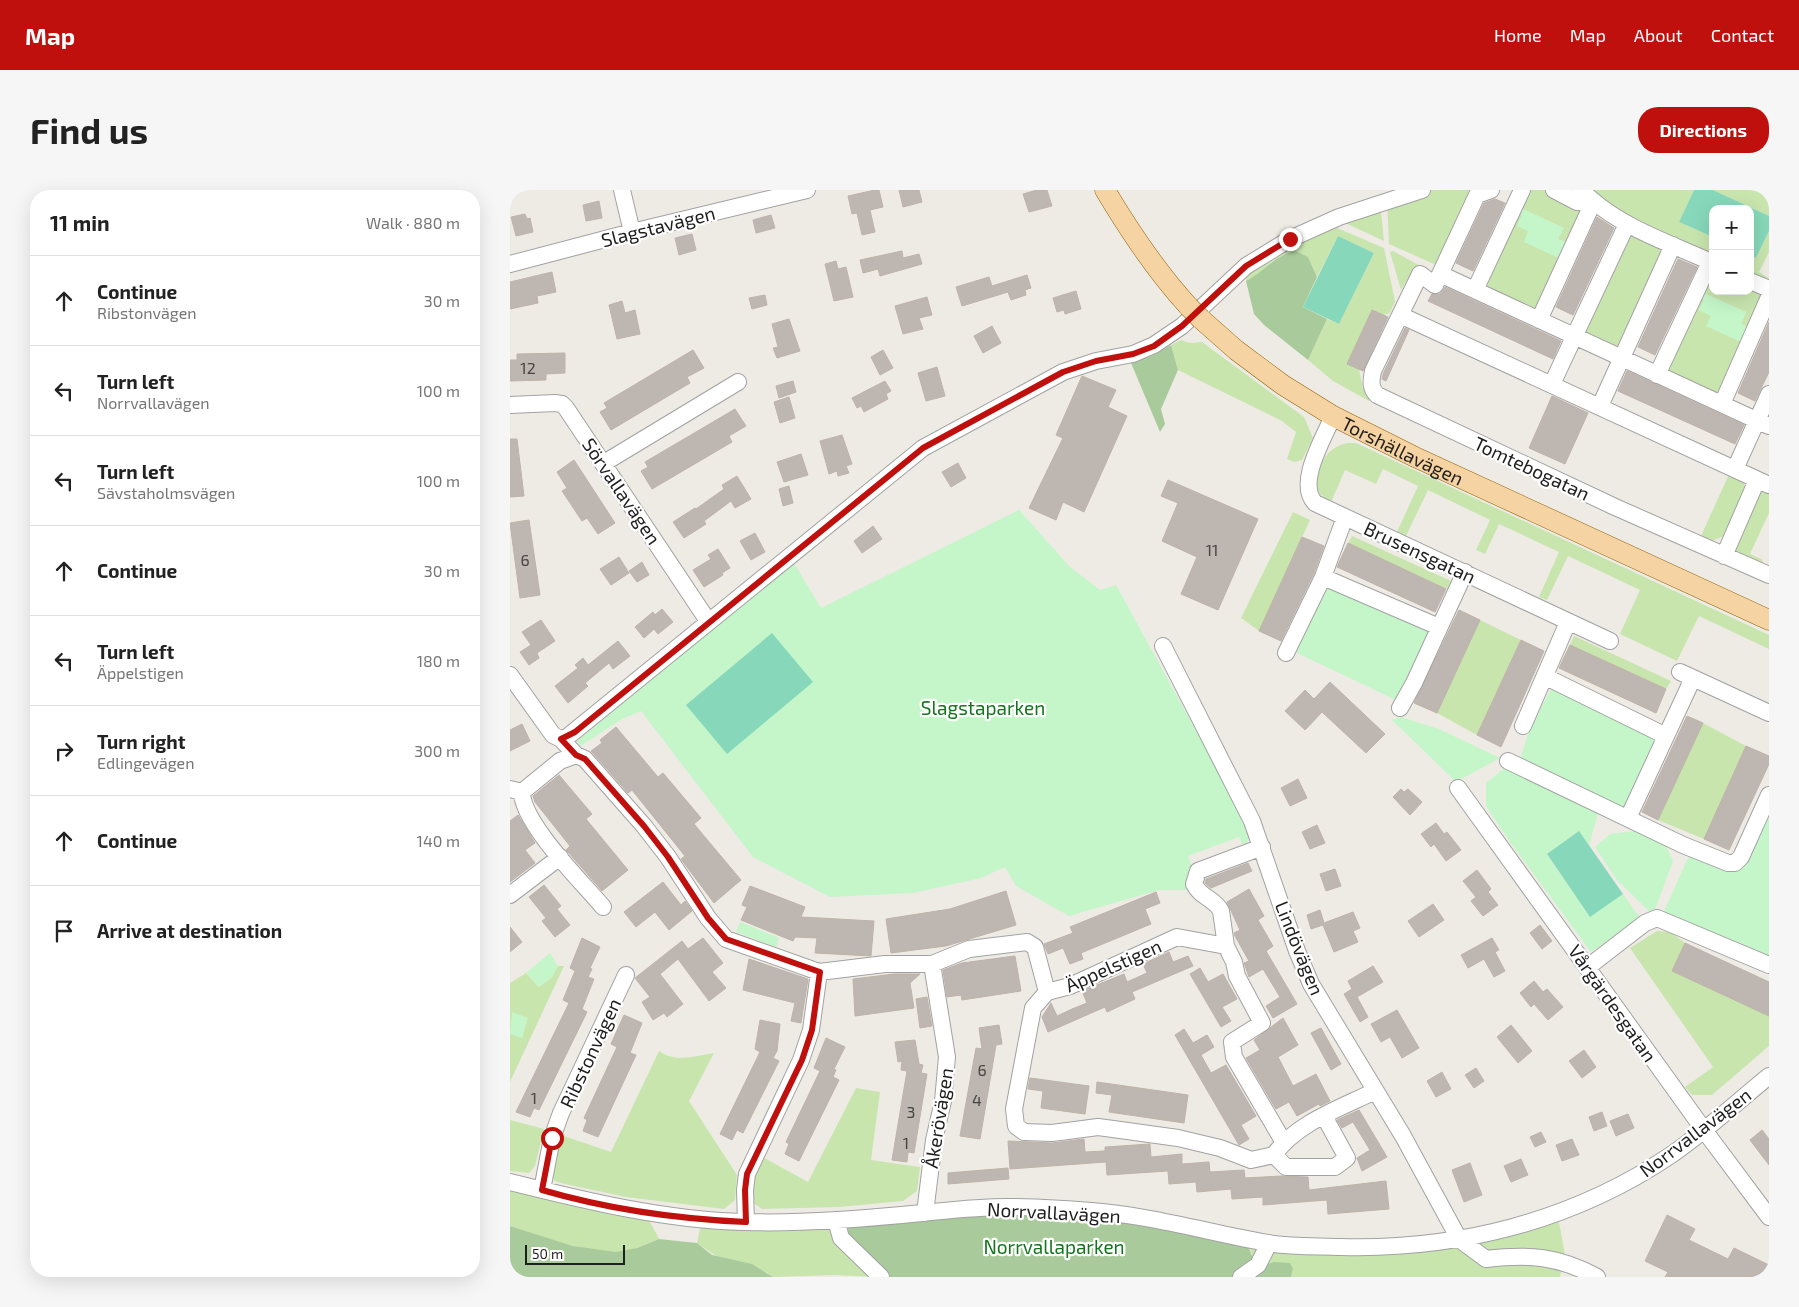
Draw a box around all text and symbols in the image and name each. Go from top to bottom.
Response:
text: Map [25,21,75,50]
text: Home [1494,24,1542,46]
text: Map [1570,24,1606,46]
text: About [1634,24,1683,46]
text: Contact [1711,24,1774,46]
button: Directions [1638,107,1769,153]
text: Find us [30,109,148,151]
street label: Slagstavägen [599,201,717,251]
map controls [1709,205,1754,295]
button: + [1709,205,1754,250]
text: 11 min [50,210,110,235]
text: Walk · 880 m [366,213,460,232]
route end [1279,228,1302,251]
button: − [1709,250,1754,295]
text: Continue [97,280,177,303]
icon: ahead [50,287,78,315]
text: 30 m [424,291,460,310]
text: Ribstonvägen [97,303,197,322]
house number: 12 [520,358,536,377]
text: Turn left [97,370,174,393]
icon: left [50,377,78,405]
text: 100 m [417,381,460,400]
text: Norrvallavägen [97,393,210,412]
street label: Torshällavägen [1338,411,1467,489]
street label: Tomtebogatan [1470,431,1594,505]
street label: Sörvallavägen [578,433,666,549]
text: Turn left [97,460,174,483]
icon: left [50,467,78,495]
text: 100 m [417,471,460,490]
text: Sävstaholmsvägen [97,483,235,502]
street label: Brusensgatan [1361,516,1479,588]
house number: 11 [1206,540,1218,559]
house number: 6 [520,550,530,569]
icon: ahead [50,557,78,585]
text: Continue [97,559,177,582]
text: 30 m [424,561,460,580]
text: Turn left [97,640,174,663]
icon: left [50,647,78,675]
text: 180 m [417,651,460,670]
text: Äppelstigen [97,663,184,682]
park label: Slagstaparken [921,696,1045,719]
text: Turn right [97,730,185,753]
icon: right [50,737,78,765]
text: 300 m [414,741,460,760]
text: Edlingevägen [97,753,195,772]
icon: ahead [50,827,78,855]
text: Continue [97,829,177,852]
text: 140 m [417,831,460,850]
street label: Lindövägen [1271,898,1329,998]
icon: arrive [50,917,78,945]
text: Arrive at destination [97,919,282,942]
street label: Äppelstigen [1061,934,1165,996]
street label: Vårgärdesgatan [1564,940,1662,1066]
street label: Ribstonvägen [555,995,625,1111]
house number: 6 [977,1060,987,1079]
street label: Åkerövägen [919,1066,957,1170]
street label: Norrvallavägen [1635,1083,1755,1181]
house number: 1 [531,1088,537,1107]
house number: 4 [972,1090,982,1109]
house number: 3 [907,1102,915,1121]
route start [541,1127,564,1150]
house number: 1 [903,1133,909,1152]
street label: Norrvallavägen [987,1197,1121,1227]
park label: Norrvallaparken [983,1235,1125,1258]
scale bar [525,1242,625,1265]
text: 50 m [532,1245,563,1262]

